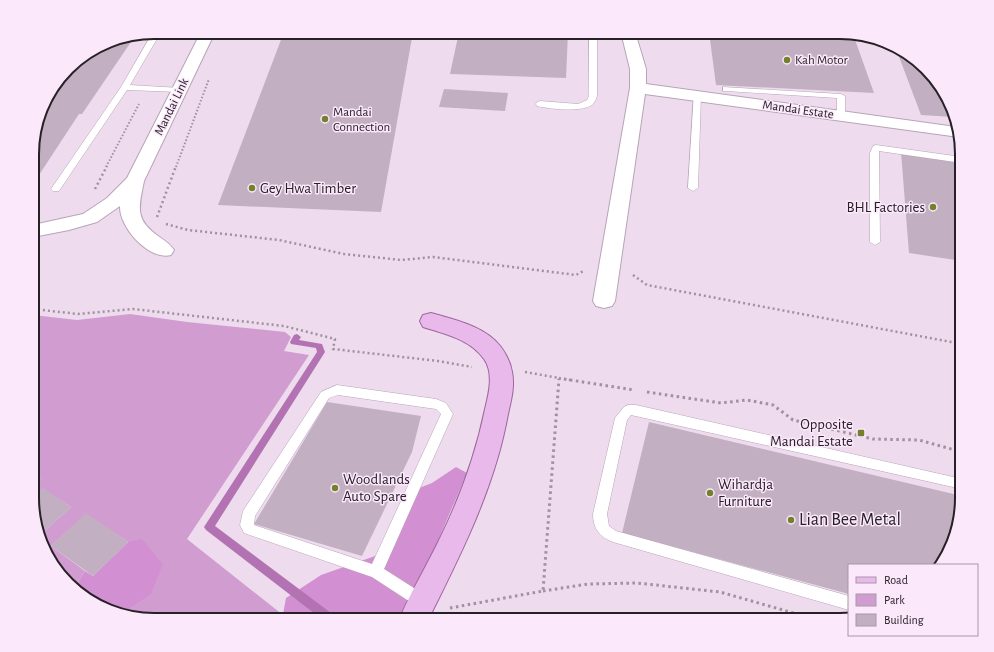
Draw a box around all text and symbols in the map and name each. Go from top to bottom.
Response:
place label: Kah Motor [795,54,848,67]
marker: Kah Motor [782,55,792,65]
street label: Mandai Link [153,76,191,138]
street label: Mandai Estate [761,99,835,121]
place label: Mandai Connection [333,106,390,134]
marker: Mandai Connection [320,114,330,124]
place label: Gey Hwa Timber [260,181,356,196]
marker: Gey Hwa Timber [247,183,257,193]
place label: BHL Factories [846,200,925,215]
marker: BHL Factories [928,202,938,212]
place label: Opposite Mandai Estate [770,417,853,449]
marker: Opposite Mandai Estate [856,428,866,438]
place label: Woodlands Auto Spare [343,472,410,504]
place label: Wihardja Furniture [718,477,773,509]
marker: Woodlands Auto Spare [330,483,340,493]
marker: Wihardja Furniture [705,488,715,498]
place label: Lian Bee Metal [799,511,901,529]
marker: Lian Bee Metal [786,515,796,525]
legend [848,564,978,636]
text: Road [884,574,908,586]
text: Park [884,594,905,606]
text: Building [884,614,924,626]

